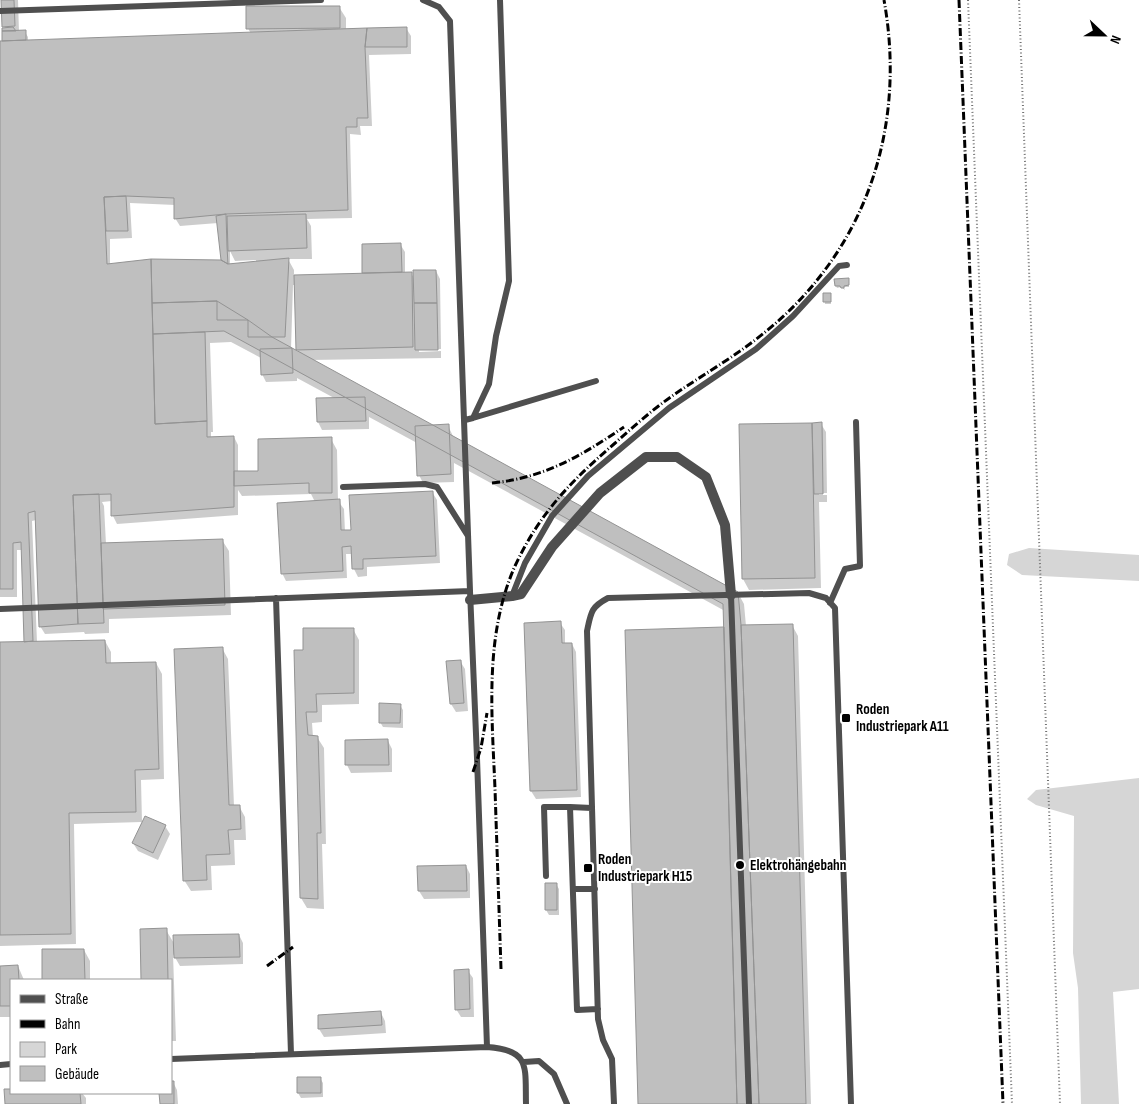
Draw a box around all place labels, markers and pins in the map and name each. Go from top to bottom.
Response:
place label: Roden Industriepark A11 [856,700,949,736]
marker: Roden Industriepark A11 [840,712,852,724]
place label: Roden Industriepark H15 [598,850,693,886]
place label: Elektrohängebahn [750,856,846,875]
marker: Elektrohängebahn [734,859,746,871]
marker: Roden Industriepark H15 [582,862,594,874]

